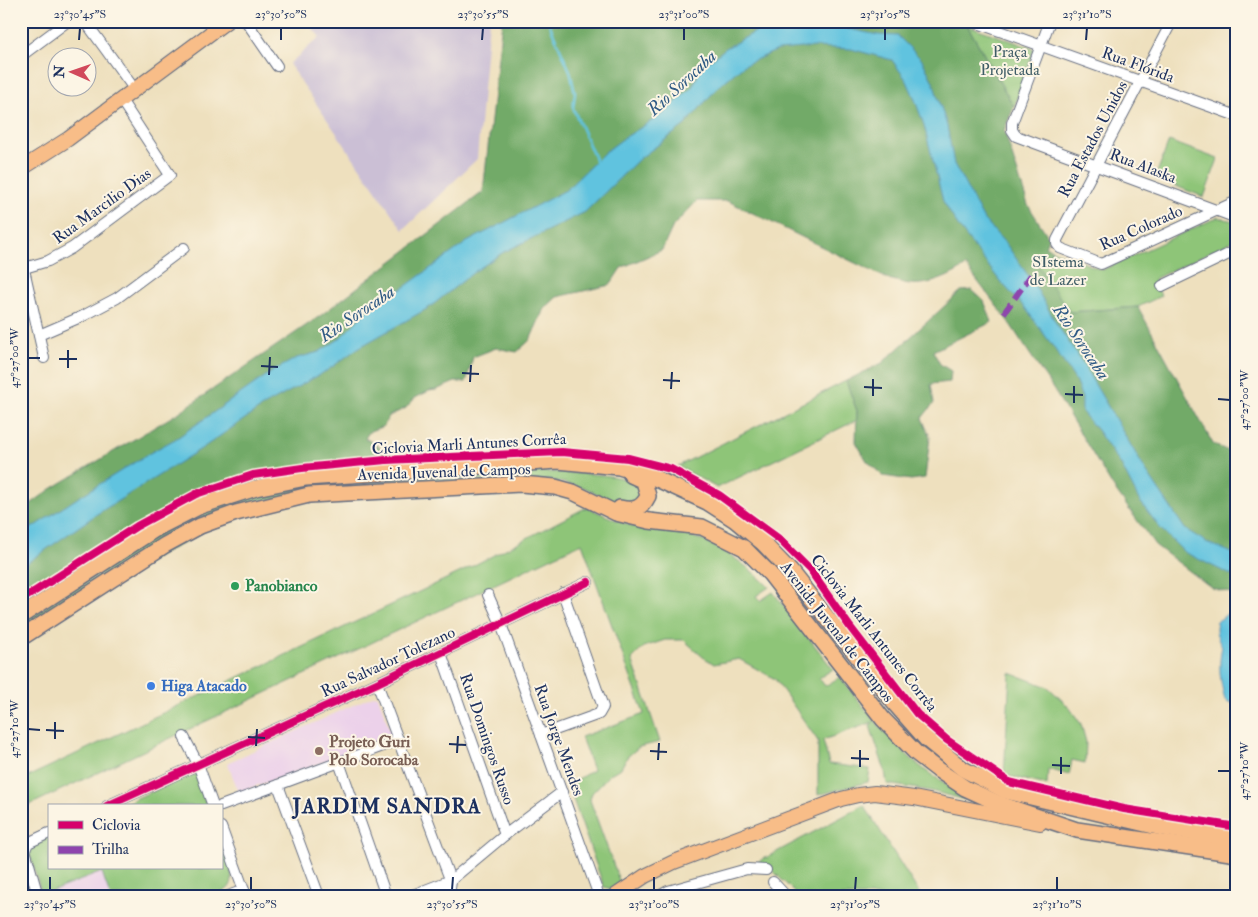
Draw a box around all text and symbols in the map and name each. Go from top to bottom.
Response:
text: 23°30'45"S [54,7,106,22]
text: 23°30'50"S [255,7,307,22]
text: 23°30'55"S [457,7,509,22]
text: 23°31'00"S [658,7,710,22]
text: 23°31'05"S [860,7,910,22]
text: 23°31'10"S [1062,7,1112,22]
park label: Praça Projetada [980,42,1040,80]
street label: Rua Flórida [1099,43,1177,88]
water label: Rio Sorocaba [642,45,721,122]
north arrow [48,48,98,98]
text: N [51,65,68,79]
street label: Rua Estados Unidos [1054,77,1132,201]
street label: Rua Alaska [1107,144,1180,188]
street label: Rua Marcilio Dias [49,164,155,248]
street label: Rua Colorado [1096,201,1186,255]
park label: SIstema de Lazer [1030,252,1086,290]
water label: Rio Sorocaba [314,280,399,348]
water label: Rio Sorocaba [1047,299,1115,384]
text: 47°27'00"W [7,327,22,388]
text: 47°27'00"W [1237,369,1252,430]
street label: Ciclovia Marli Antunes Corrêa [371,429,567,459]
street label: Avenida Juvenal de Campos [356,459,531,486]
street label: Ciclovia Marli Antunes Corrêa [806,550,942,716]
street label: Avenida Juvenal de Campos [774,557,898,707]
place label: Panobianco [245,576,318,596]
marker: Panobianco [229,580,241,592]
street label: Rua Salvador Tolezano [318,622,459,702]
street label: Rua Domingos Russo [455,671,519,808]
place label: Higa Atacado [161,676,247,697]
marker: Higa Atacado [145,680,157,692]
street label: Rua Jorge Mendes [529,681,588,799]
text: 47°27'10"W [7,699,22,758]
place label: Projeto Guri Polo Sorocaba [329,732,419,770]
text: 47°27'10"W [1237,741,1252,800]
marker: Projeto Guri Polo Sorocaba [313,745,325,757]
district label: JARDIM SANDRA [291,793,482,820]
legend [48,804,222,870]
text: Ciclovia [92,816,141,835]
text: Trilha [92,840,130,859]
text: 23°30'45"S [24,897,76,912]
text: 23°30'50"S [225,897,277,912]
text: 23°30'55"S [426,897,478,912]
text: 23°31'00"S [628,897,680,912]
text: 23°31'05"S [830,897,880,912]
text: 23°31'10"S [1032,897,1082,912]

